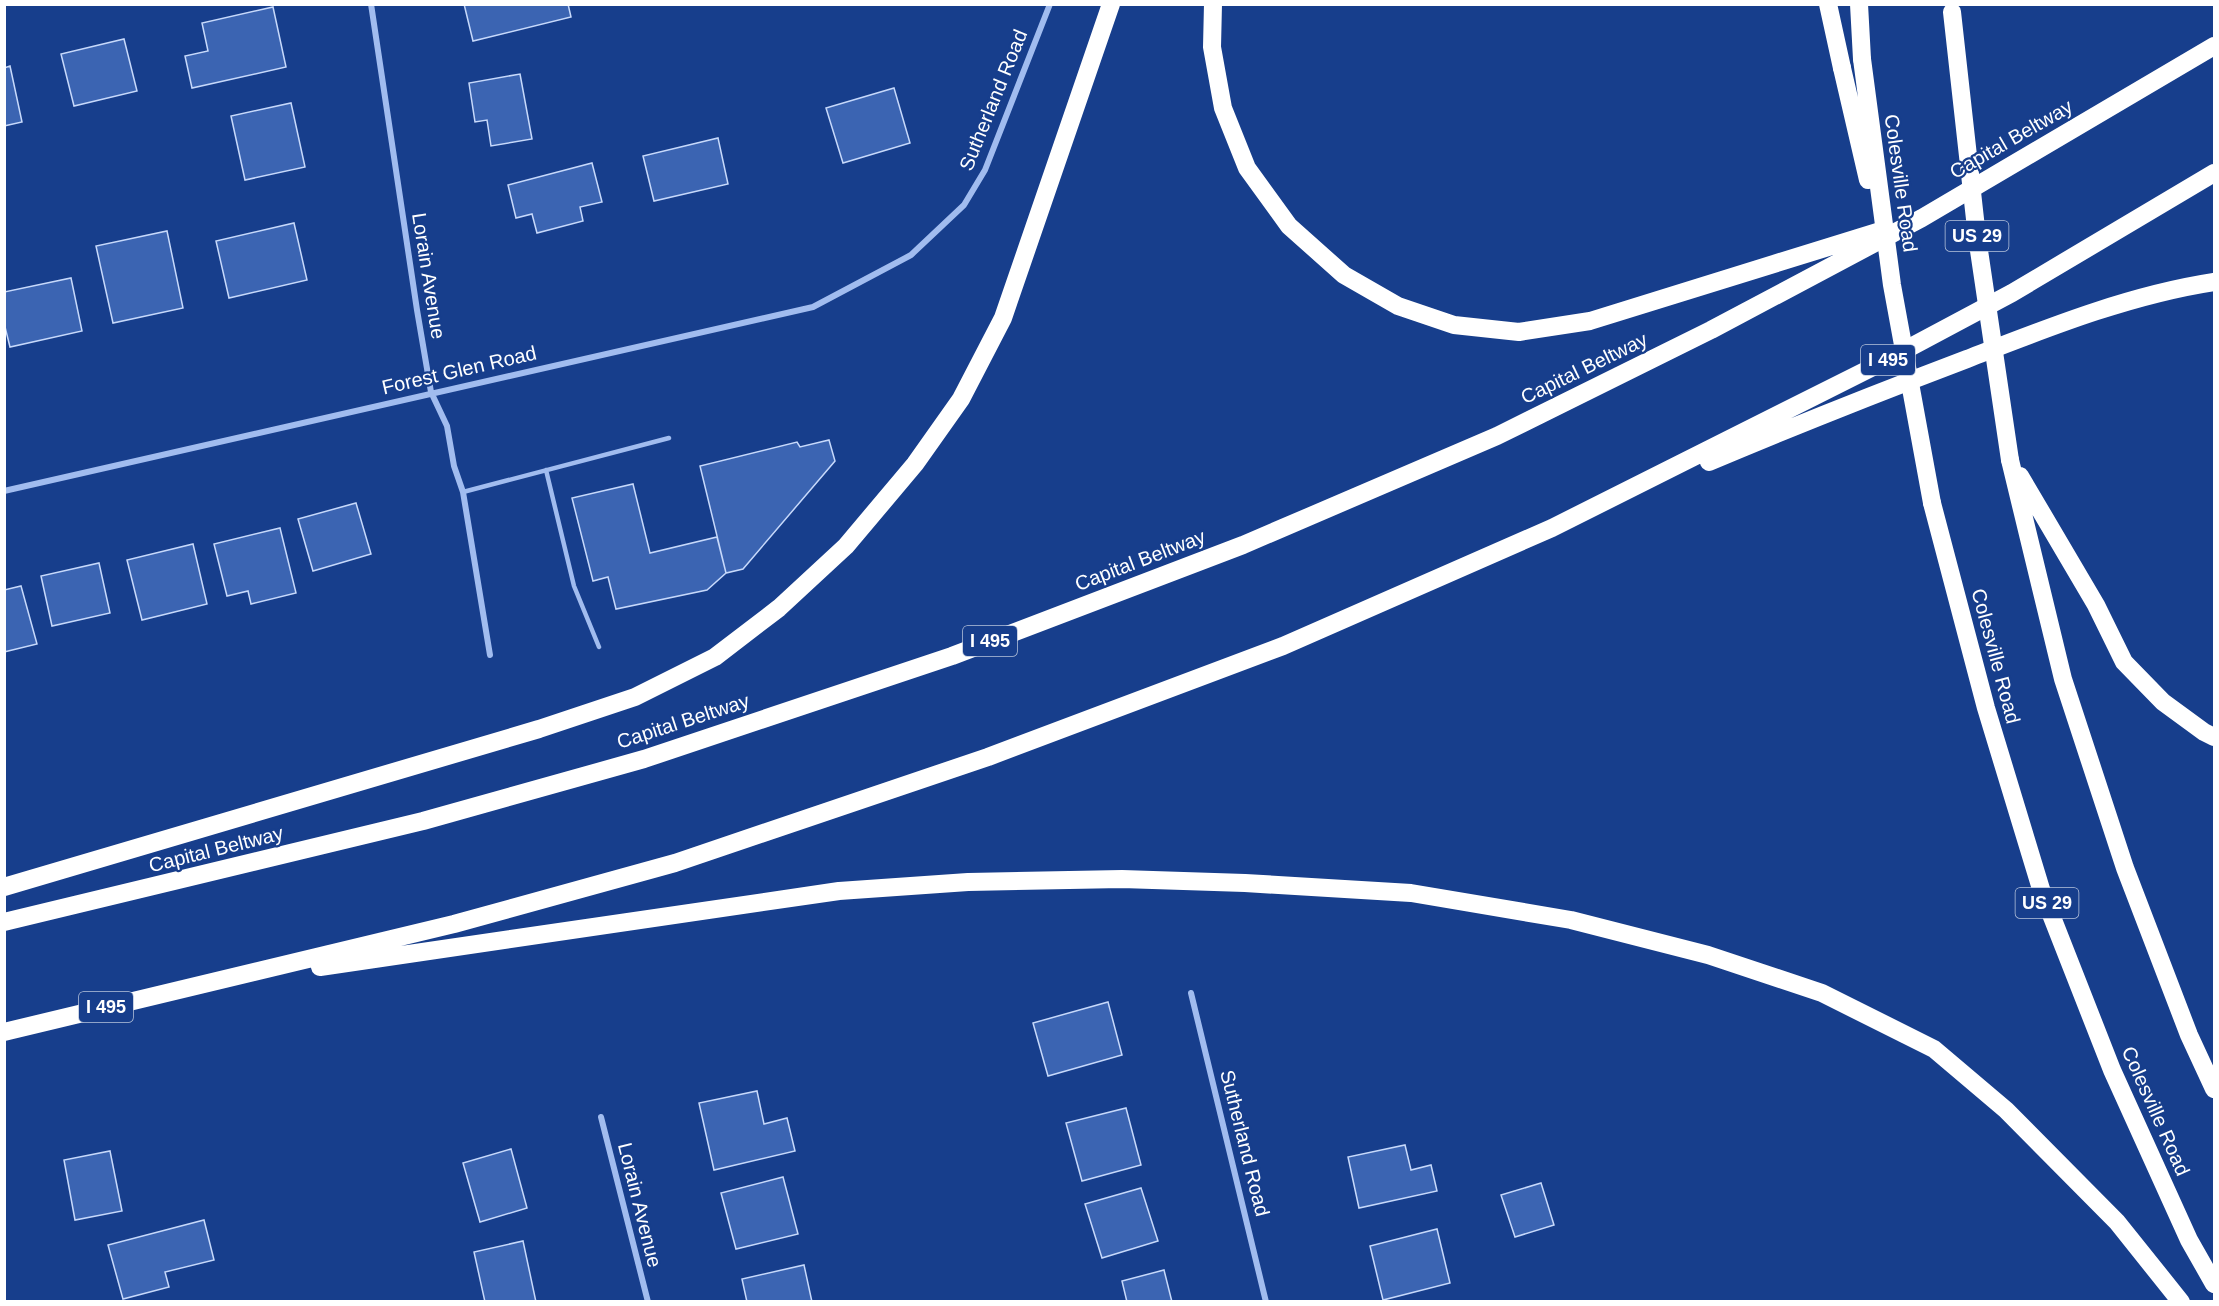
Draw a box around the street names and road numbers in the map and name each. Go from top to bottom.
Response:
street label: Sutherland Road [955,26,1031,174]
street label: Capital Beltway [1946,95,2076,183]
street label: Colesville Road [1880,113,1922,253]
street label: Lorain Avenue [408,211,450,341]
road number: US 29 [1946,221,2008,251]
street label: Capital Beltway [1517,328,1651,408]
street label: Forest Glen Road [380,342,538,398]
road number: I 495 [1861,345,1915,375]
street label: Capital Beltway [1072,525,1208,595]
street label: Colesville Road [1967,586,2025,726]
road number: I 495 [963,626,1017,656]
street label: Capital Beltway [614,689,752,753]
street label: Capital Beltway [146,822,286,876]
road number: US 29 [2016,888,2078,918]
road number: I 495 [79,992,133,1022]
street label: Colesville Road [2118,1043,2194,1179]
street label: Sutherland Road [1216,1068,1274,1218]
street label: Lorain Avenue [614,1140,666,1270]

